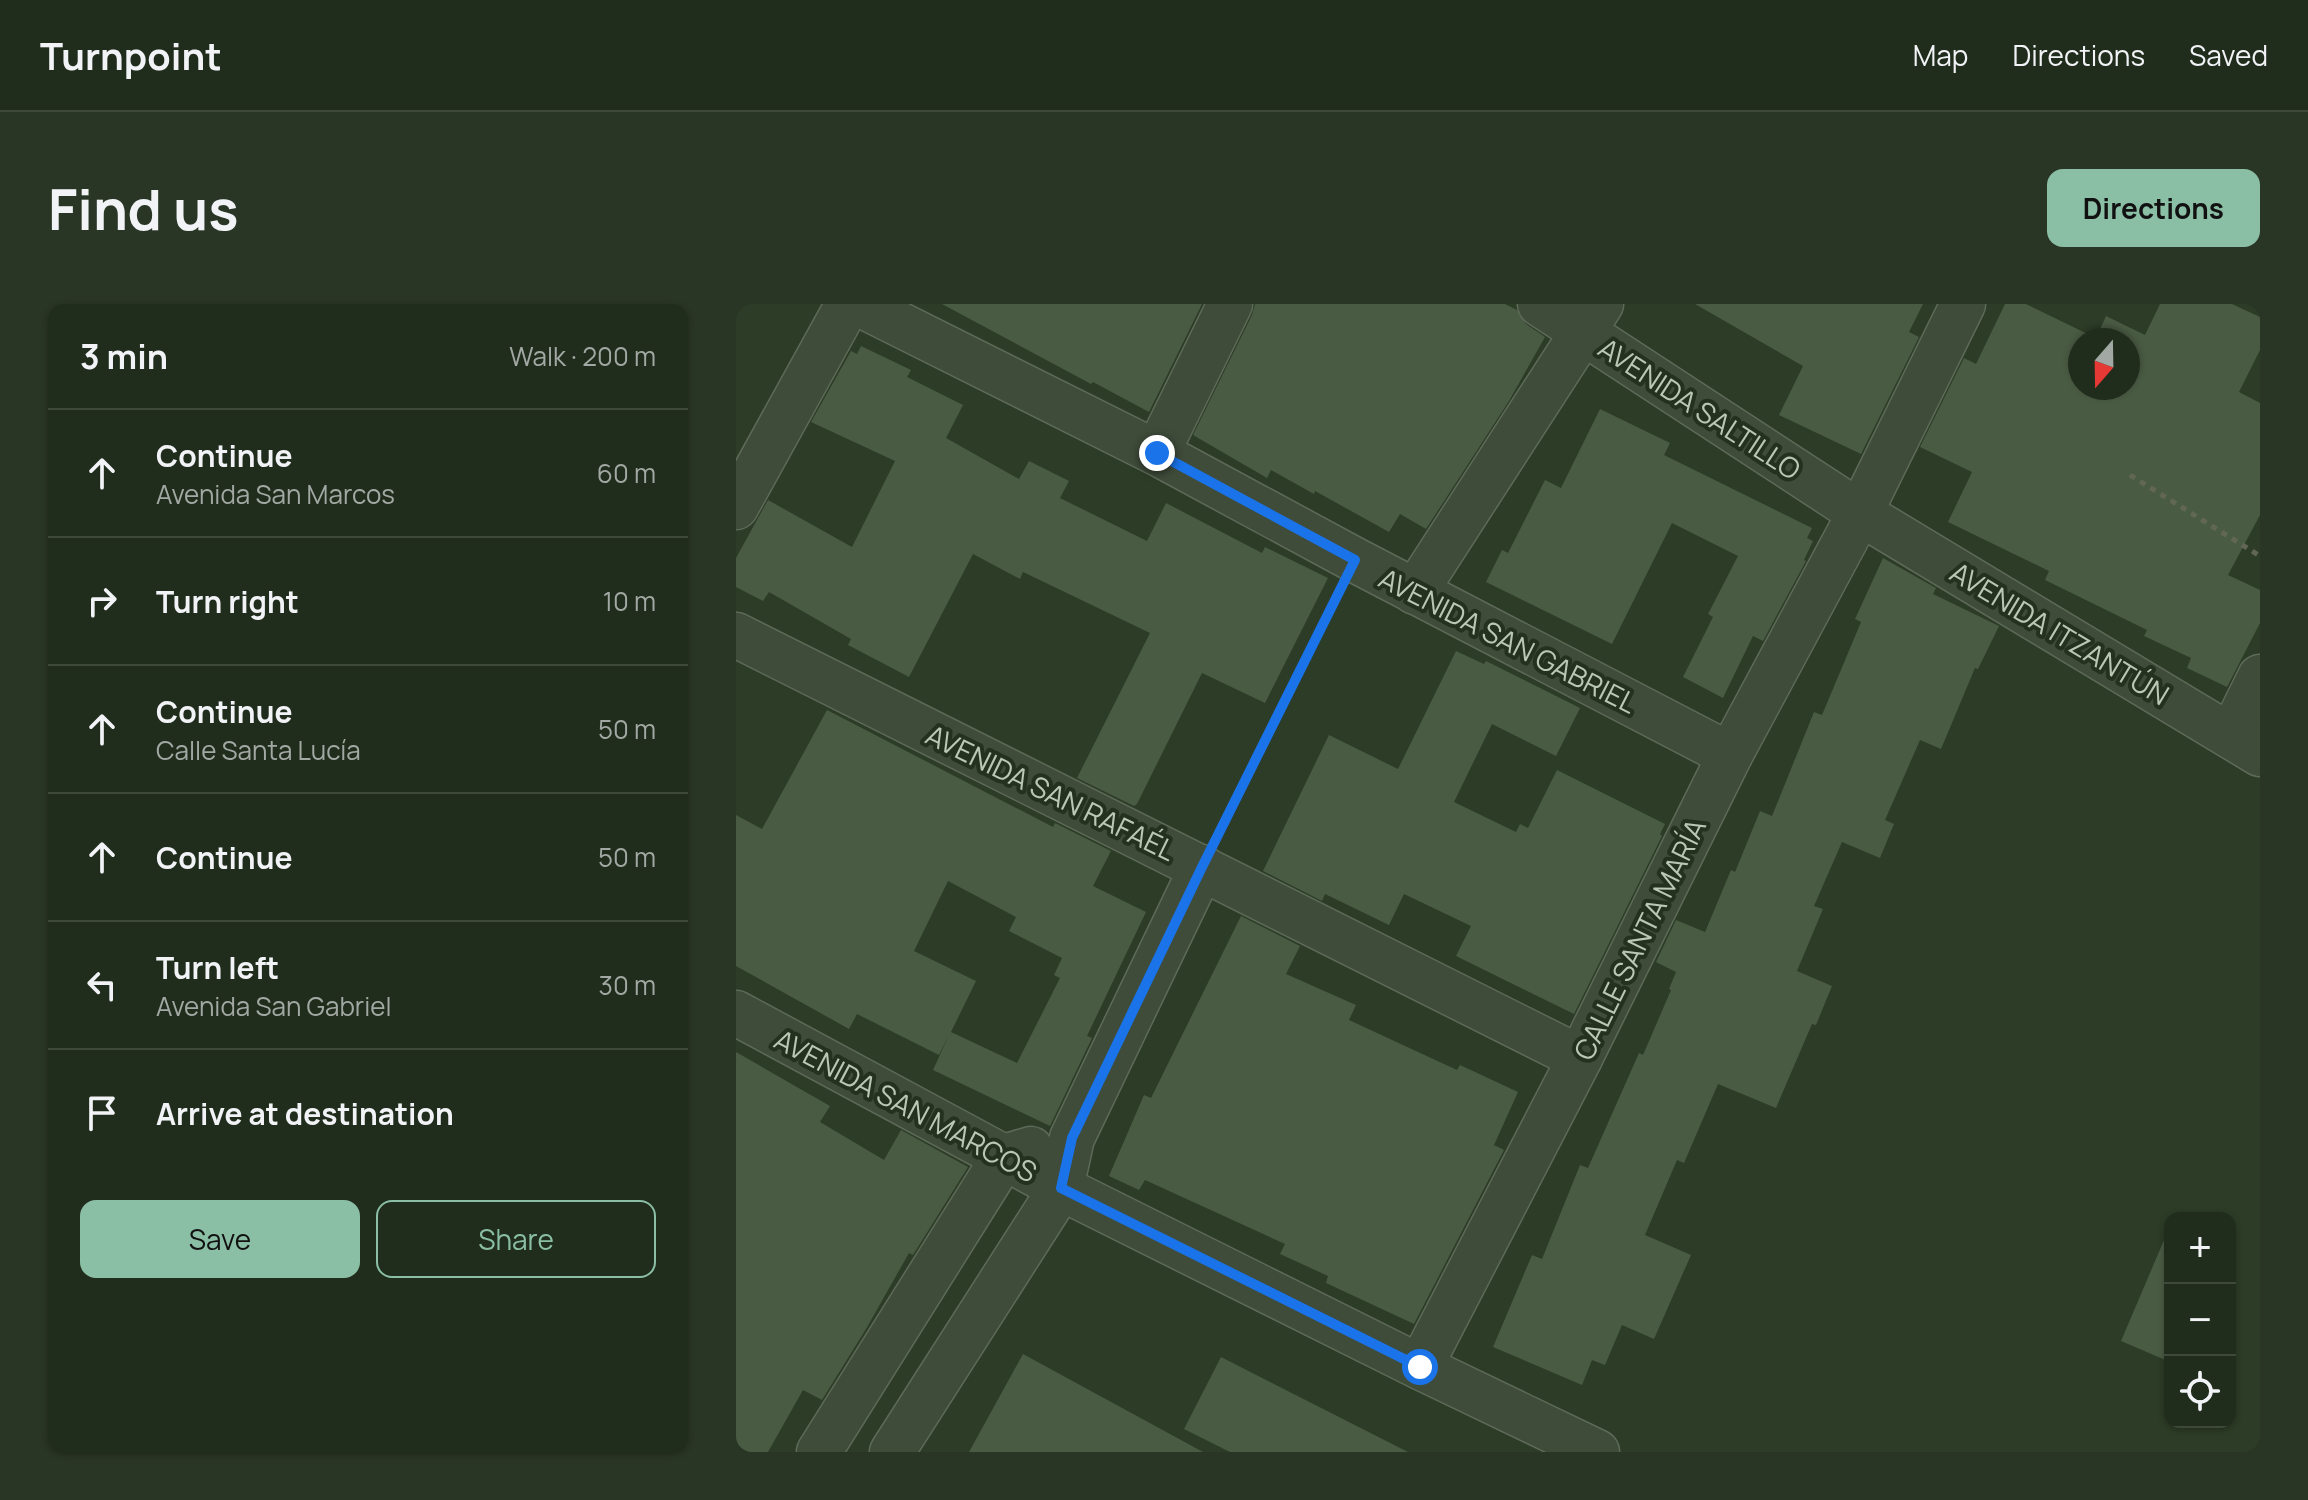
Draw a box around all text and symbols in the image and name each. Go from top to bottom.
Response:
text: Turnpoint [40,29,222,81]
text: Map [1913,36,1968,74]
text: Directions [2012,36,2145,74]
text: Saved [2189,36,2268,74]
button: Directions [2047,169,2260,247]
text: Find us [48,170,239,247]
street label: AVENIDA SALTILLO [1592,328,1808,488]
north arrow [2068,328,2140,400]
text: 3 min [80,333,168,379]
text: Walk · 200 m [509,338,656,374]
text: Continue [156,435,292,476]
route end [1139,435,1175,471]
icon: ahead [80,451,124,495]
text: 60 m [597,455,656,491]
text: Avenida San Marcos [156,476,395,512]
street label: AVENIDA ITZANTÚN [1944,553,2176,713]
street label: AVENIDA SAN GABRIEL [1373,559,1643,721]
icon: right [80,579,124,623]
text: Turn right [156,581,299,622]
text: 10 m [603,583,656,619]
text: Continue [156,691,292,732]
icon: ahead [80,707,124,751]
text: 50 m [598,711,656,747]
street label: AVENIDA SAN RAFAÉL [920,715,1182,869]
text: Calle Santa Lucía [156,732,361,768]
street label: CALLE SANTA MARÍA [1564,812,1714,1066]
icon: ahead [80,835,124,879]
text: Continue [156,837,292,878]
text: 50 m [598,839,656,875]
text: Turn left [156,947,279,988]
icon: left [80,963,124,1007]
text: 30 m [599,967,656,1003]
text: Avenida San Gabriel [156,988,391,1024]
street label: AVENIDA SAN MARCOS [768,1020,1044,1190]
icon: arrive [80,1091,124,1135]
text: Arrive at destination [156,1093,454,1134]
button: Save [80,1200,360,1278]
button: Share [376,1200,656,1278]
map controls [2164,1212,2236,1428]
button: + [2164,1212,2236,1284]
button: − [2164,1284,2236,1356]
route start [1402,1349,1438,1385]
button: locate [2164,1356,2236,1428]

